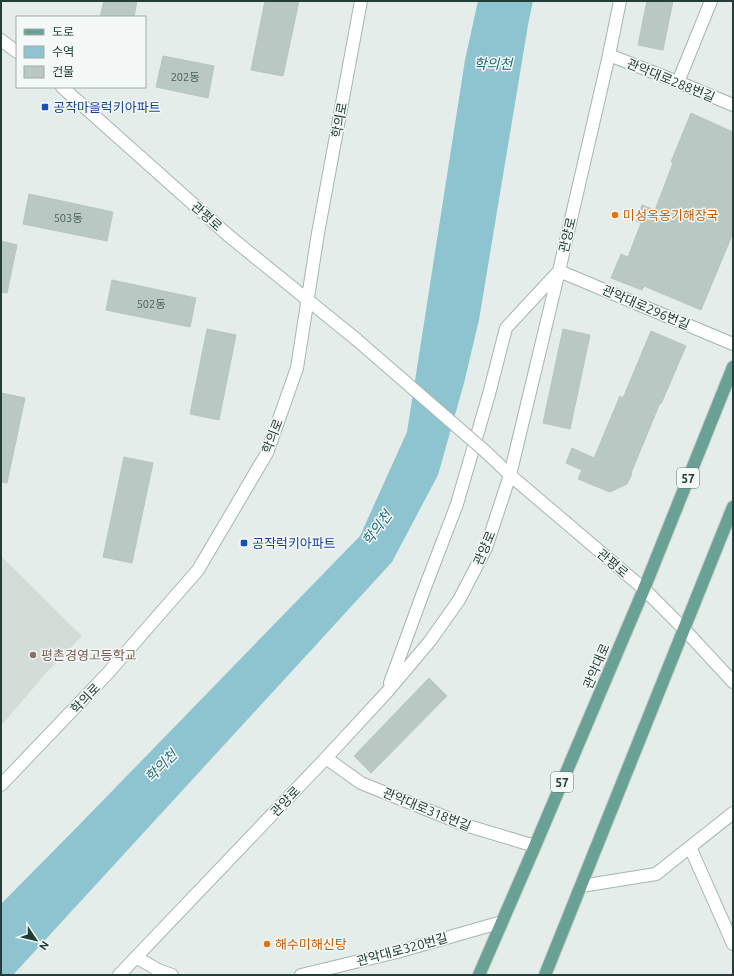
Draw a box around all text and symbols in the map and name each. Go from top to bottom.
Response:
legend [16,16,146,88]
text: 도로 [52,25,74,38]
text: 수역 [52,45,74,58]
water label: 학의천 [474,56,513,72]
street label: 관악대로288번길 [625,56,717,104]
text: 건물 [52,65,74,78]
house number: 202동 [171,71,199,83]
place label: 공작마을럭키아파트 [53,100,161,114]
street label: 학의로 [329,101,349,139]
marker: 공작마을럭키아파트 [40,102,50,112]
street label: 관평로 [189,199,225,233]
place label: 미성옥옹기해장국 [623,208,719,222]
marker: 미성옥옹기해장국 [610,210,620,220]
house number: 503동 [54,212,82,224]
street label: 관양로 [556,216,578,254]
street label: 관악대로296번길 [600,282,692,332]
house number: 502동 [137,298,165,310]
street label: 학의로 [259,417,285,455]
road number: 57 [677,468,699,488]
water label: 학의천 [359,507,396,548]
street label: 관양로 [471,529,497,567]
place label: 공작럭키아파트 [252,536,336,550]
marker: 공작럭키아파트 [239,538,249,548]
street label: 관평로 [595,546,631,580]
street label: 관악대로 [580,641,612,691]
place label: 평촌경영고등학교 [41,648,137,662]
marker: 평촌경영고등학교 [28,650,38,660]
street label: 학의로 [67,680,103,716]
water label: 학의천 [142,746,181,785]
road number: 57 [551,772,573,792]
street label: 관양로 [267,783,303,819]
street label: 관악대로318번길 [381,785,473,833]
north arrow [16,920,56,960]
street label: 관악대로320번길 [355,930,449,968]
place label: 해수미해신탕 [275,937,347,951]
text: N [37,939,51,953]
marker: 해수미해신탕 [262,939,272,949]

